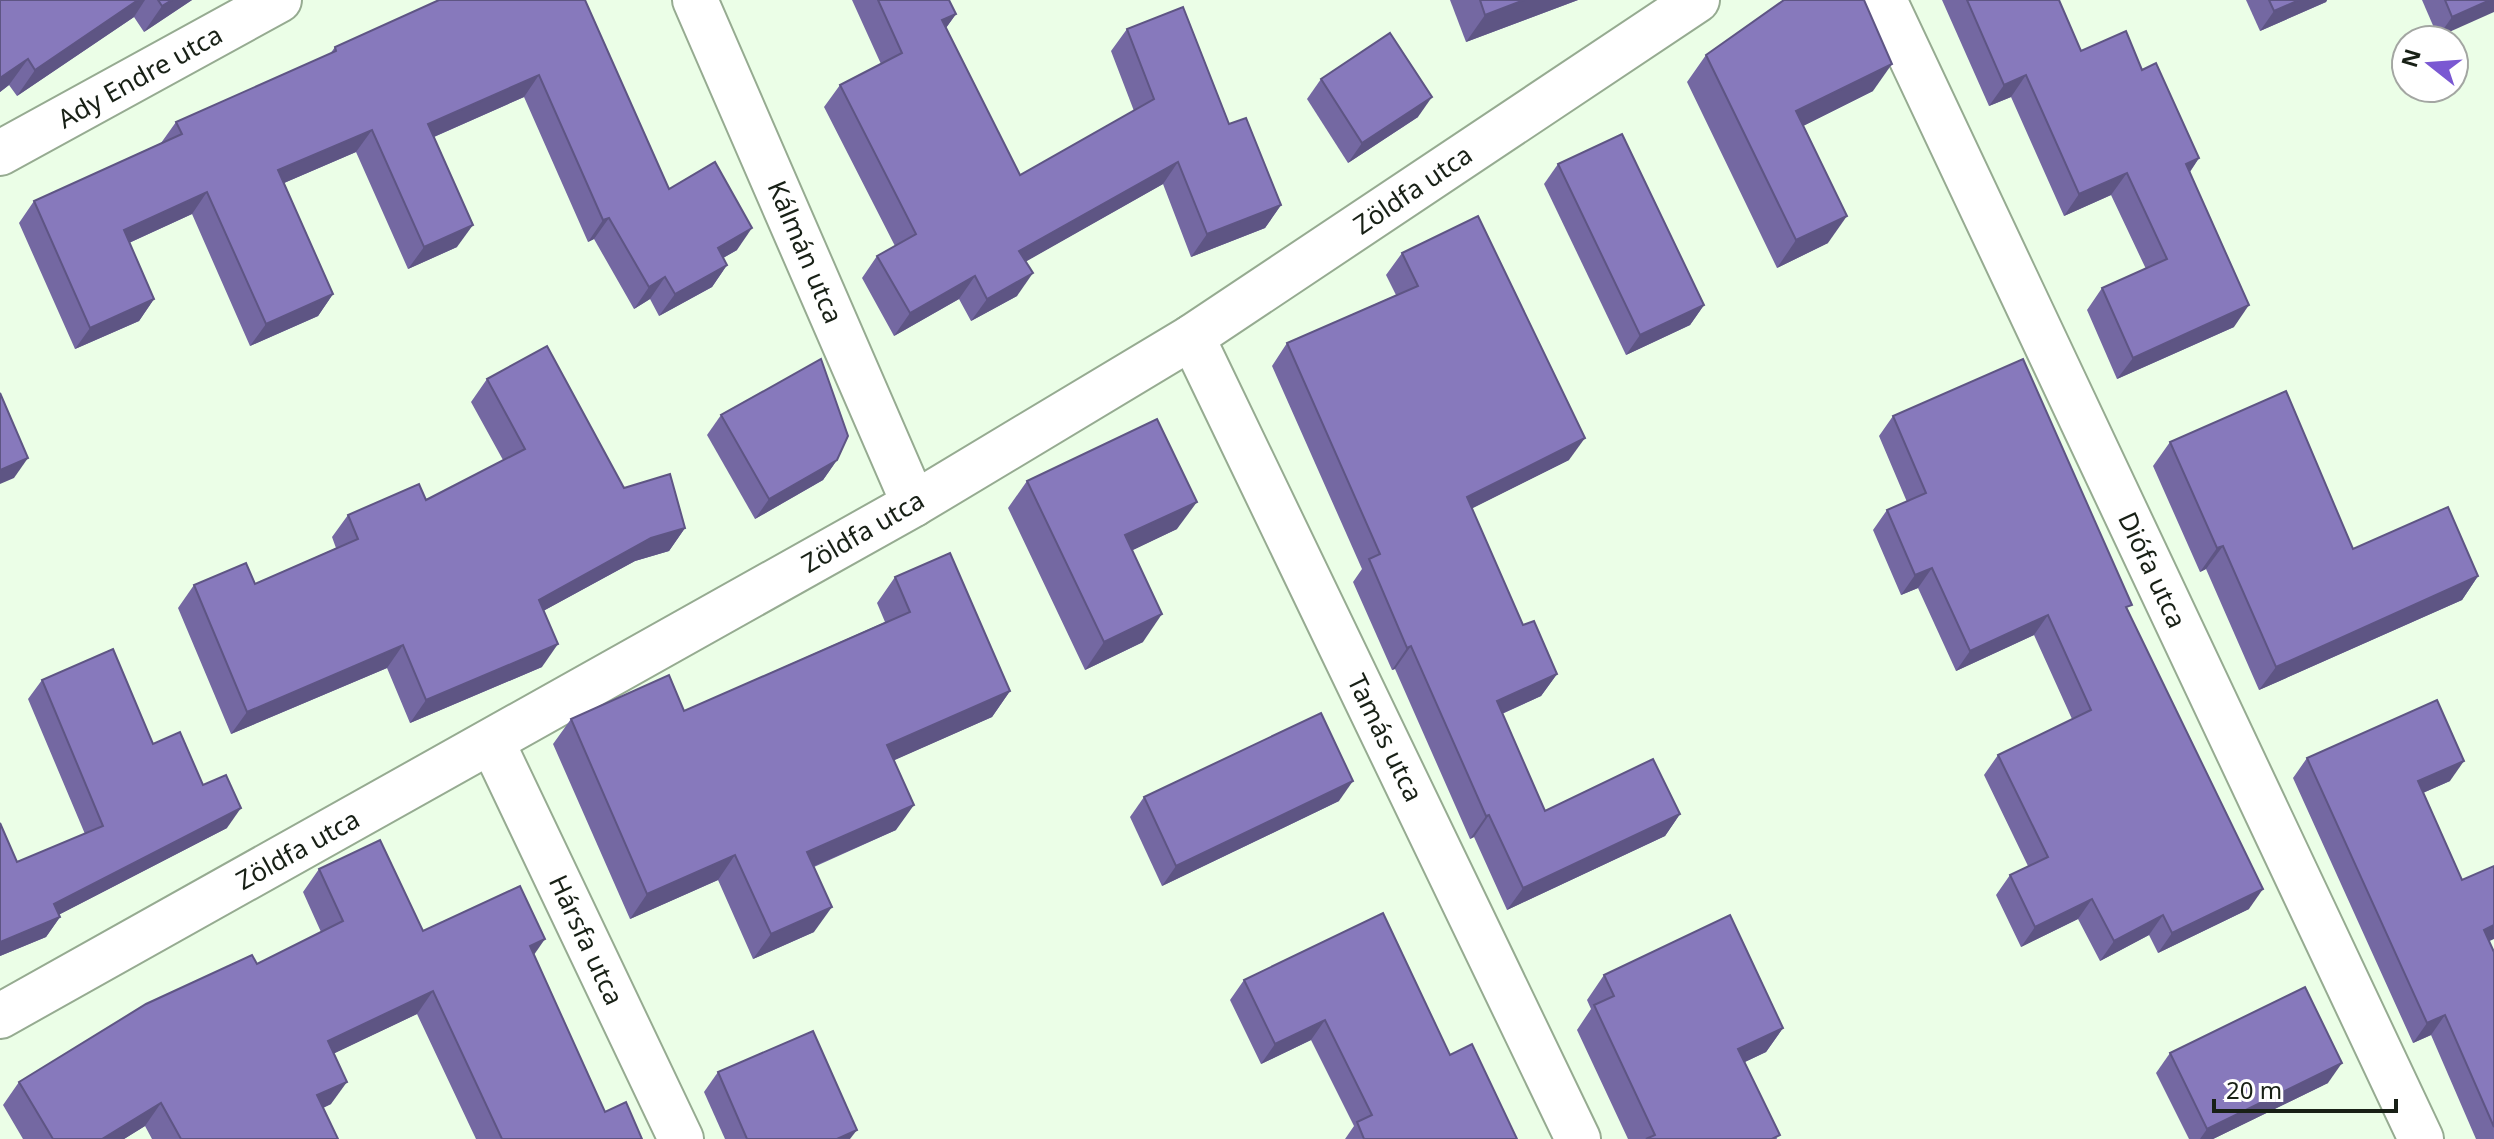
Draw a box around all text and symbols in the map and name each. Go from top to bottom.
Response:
street label: Ady Endre utca [51,16,228,136]
north arrow [2390,24,2470,104]
text: N [2393,45,2427,71]
street label: Zöldfa utca [1346,136,1479,242]
street label: Kálmán utca [760,175,852,328]
street label: Zöldfa utca [795,482,930,581]
street label: Diófa utca [2110,506,2195,633]
street label: Tamás utca [1340,668,1432,807]
street label: Zöldfa utca [229,800,366,898]
street label: Hársfa utca [541,869,633,1011]
scale bar [2214,1063,2396,1113]
text: 20 m [2226,1073,2282,1106]

